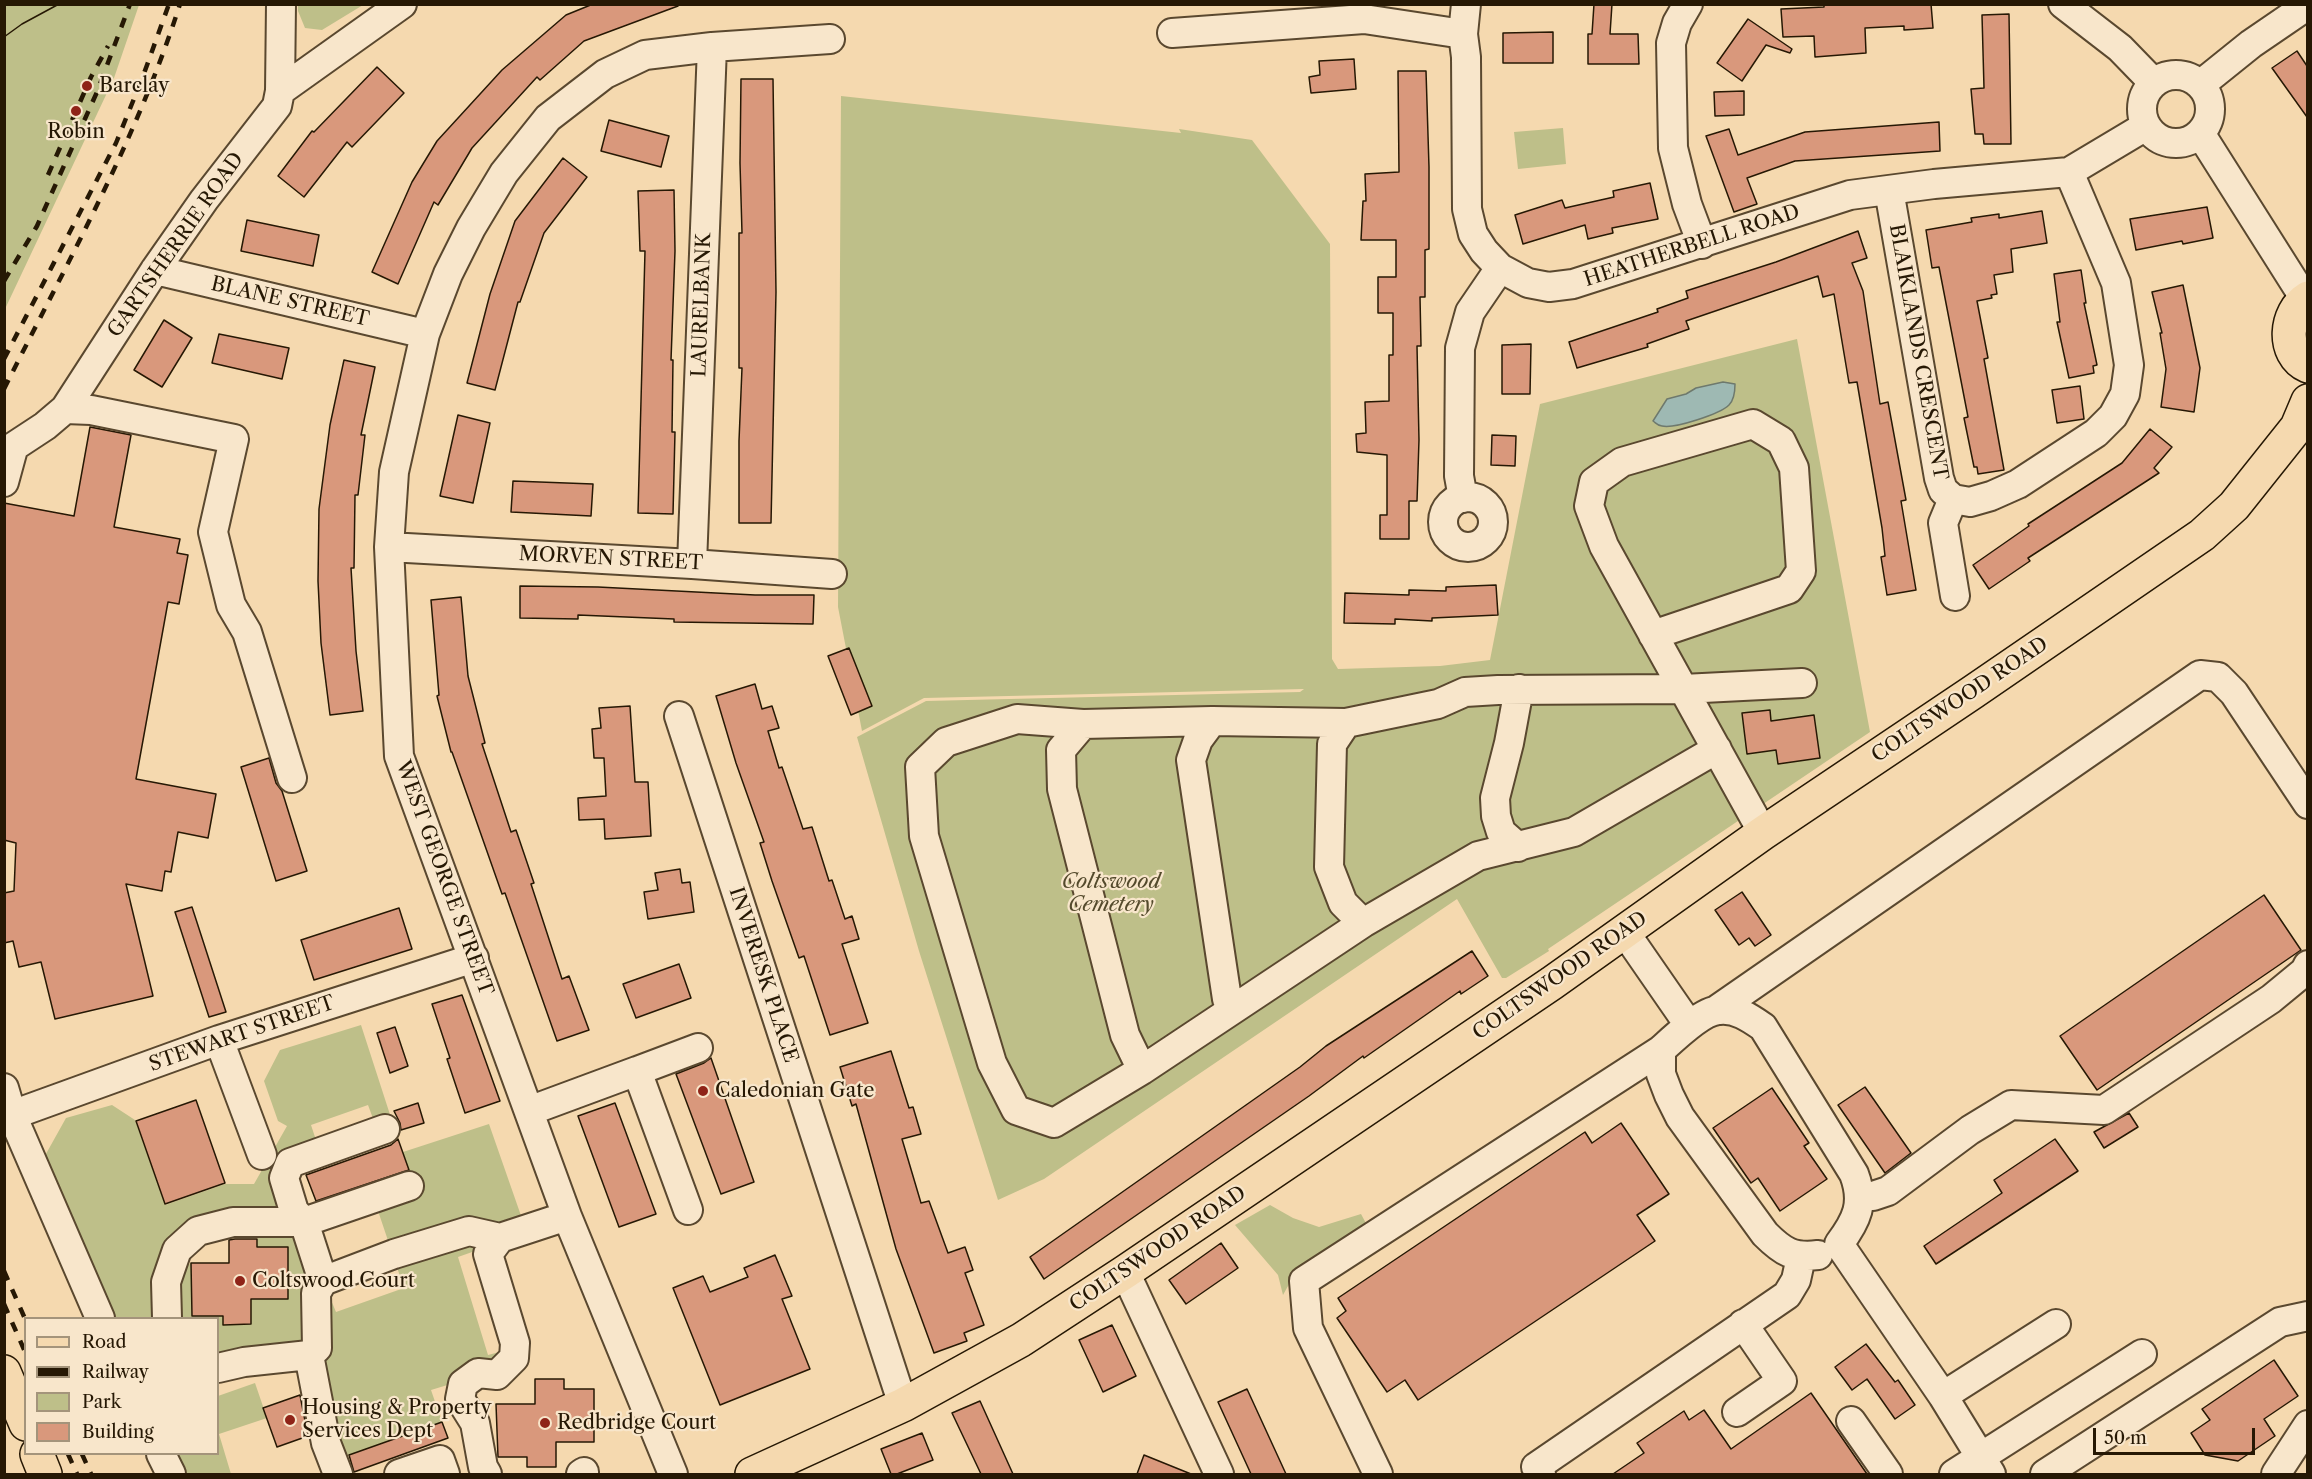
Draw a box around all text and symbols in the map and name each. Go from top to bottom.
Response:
place label: Barclay [99,74,169,98]
marker: Barclay [80,79,94,93]
marker: Robin [69,104,83,118]
place label: Robin [47,120,105,144]
street label: GARTSHERRIE ROAD [103,148,249,342]
street label: HEATHERBELL ROAD [1581,200,1803,292]
street label: BLAIKLANDS CRESCENT [1884,222,1952,482]
street label: LAURELBANK [687,232,717,378]
street label: BLANE STREET [209,272,371,332]
street label: MORVEN STREET [518,542,704,576]
street label: COLTSWOOD ROAD [1867,632,2053,768]
street label: WEST GEORGE STREET [390,757,498,999]
park label: Coltswood Cemetery [1062,870,1160,917]
street label: INVERESK PLACE [723,884,803,1066]
street label: COLTSWOOD ROAD [1468,907,1652,1045]
street label: STEWART STREET [146,991,338,1077]
place label: Caledonian Gate [715,1079,874,1103]
marker: Caledonian Gate [696,1084,710,1098]
street label: COLTSWOOD ROAD [1065,1181,1251,1317]
place label: Coltswood Court [252,1269,415,1293]
marker: Coltswood Court [233,1274,247,1288]
legend [24,1317,219,1455]
text: Road [82,1331,127,1353]
text: Railway [82,1361,149,1383]
text: Park [82,1391,121,1413]
place label: Housing & Property Services Dept [302,1396,492,1443]
place label: Redbridge Court [557,1411,716,1435]
marker: Housing & Property Services Dept [283,1413,297,1427]
marker: Redbridge Court [538,1416,552,1430]
scale bar [2096,1416,2258,1454]
text: Building [82,1421,154,1443]
text: 50 m [2104,1427,2147,1449]

